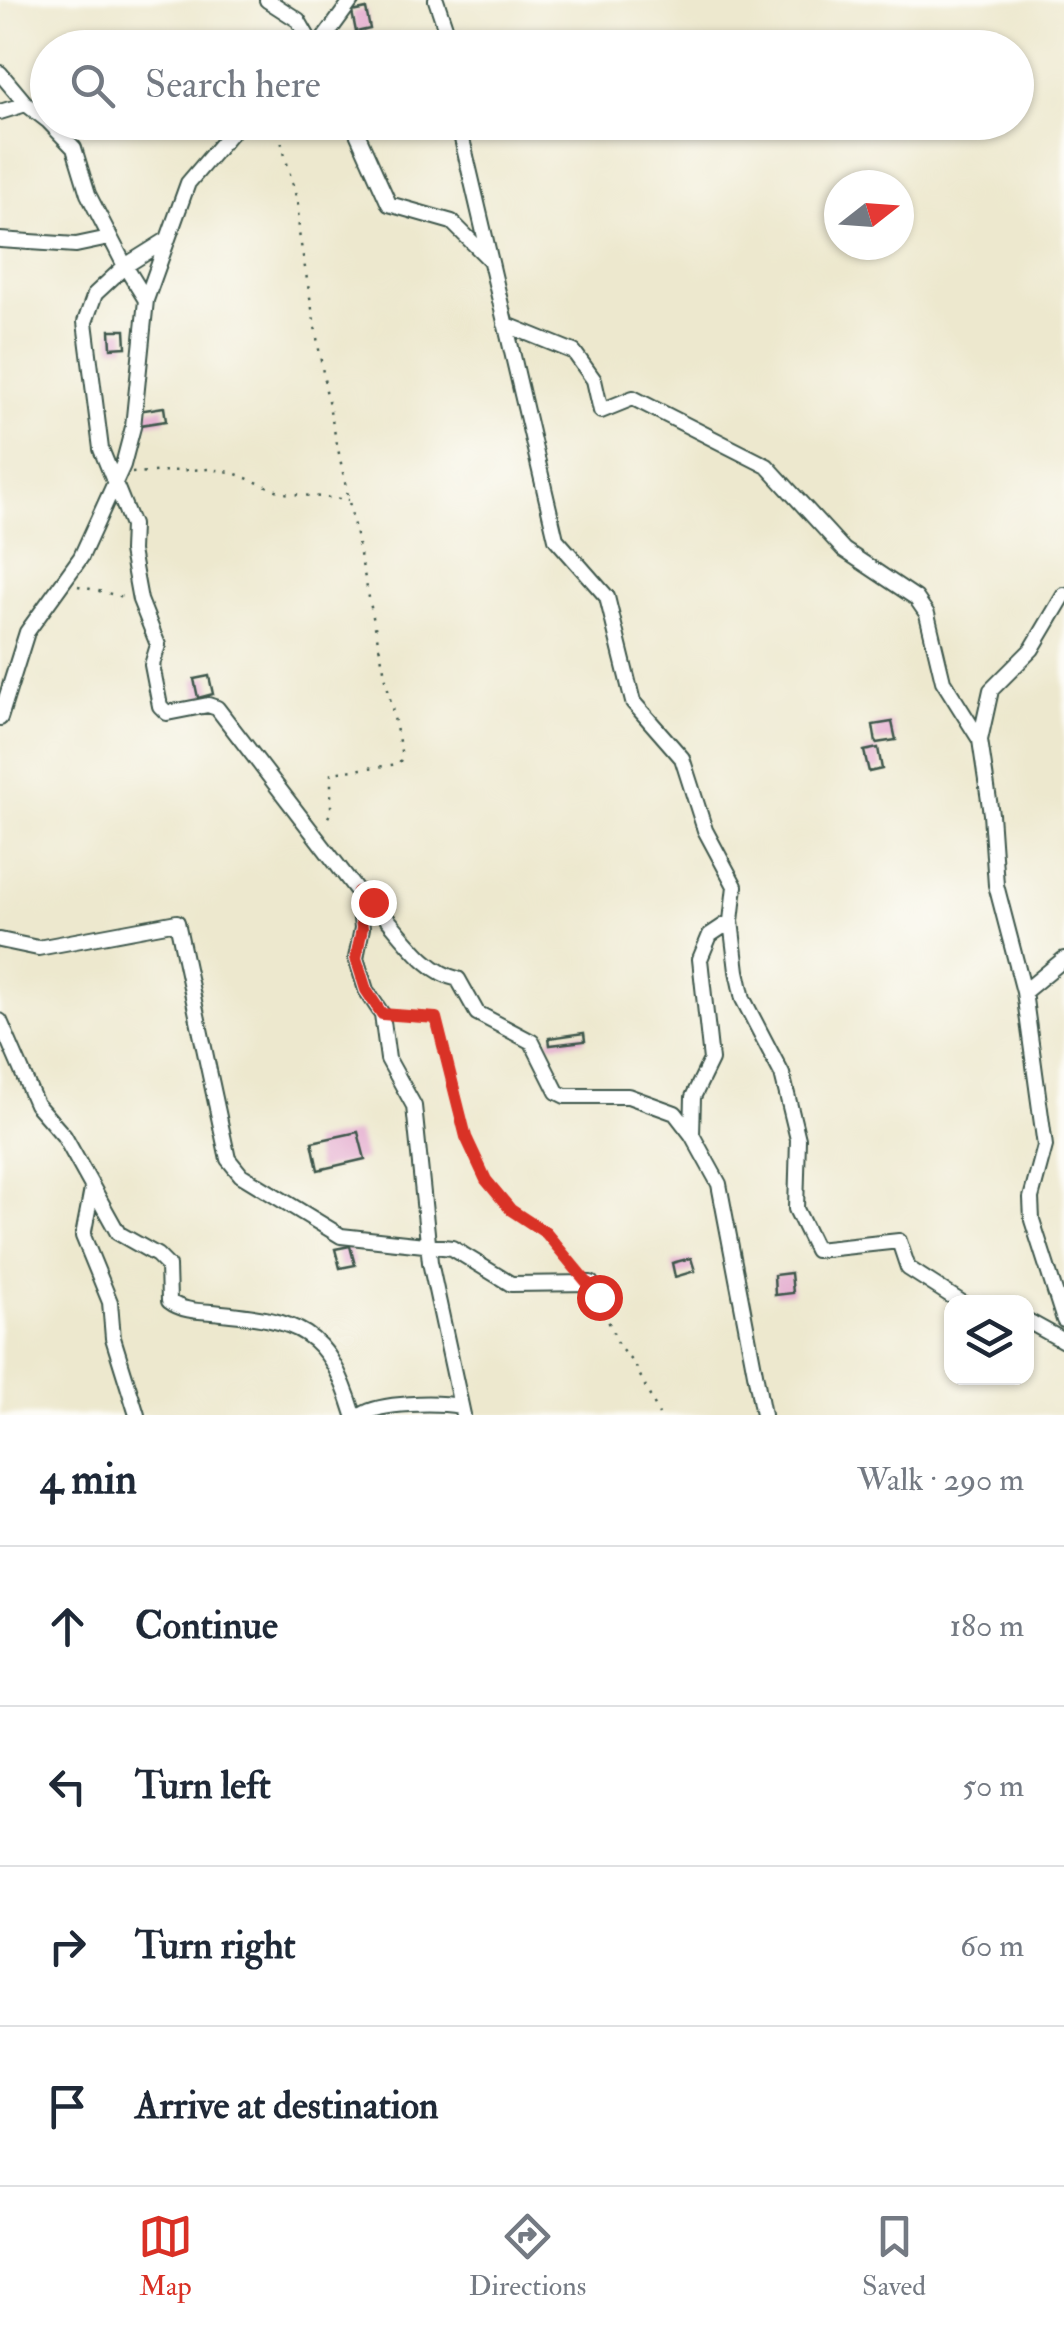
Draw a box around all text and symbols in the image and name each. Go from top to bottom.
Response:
search box [30,30,1034,140]
icon: search [65,58,120,113]
text: Search here [145,61,321,109]
north arrow [824,170,914,260]
route end [351,880,397,926]
route start [577,1275,623,1321]
map controls [944,1295,1034,1385]
button: layers [944,1295,1034,1385]
text: 4 min [40,1454,137,1506]
text: Walk · 290 m [857,1460,1024,1500]
icon: ahead [40,1599,95,1654]
text: Continue [135,1602,278,1650]
text: 180 m [950,1606,1024,1646]
icon: left [40,1759,95,1814]
text: Turn left [135,1762,271,1810]
text: 50 m [962,1766,1024,1806]
icon: right [40,1919,95,1974]
text: Turn right [135,1922,296,1970]
text: 60 m [960,1926,1024,1966]
icon: arrive [40,2079,95,2134]
text: Arrive at destination [135,2082,439,2130]
tab: Map [138,2209,193,2304]
tab: Directions [469,2209,586,2304]
tab: Saved [862,2209,926,2304]

